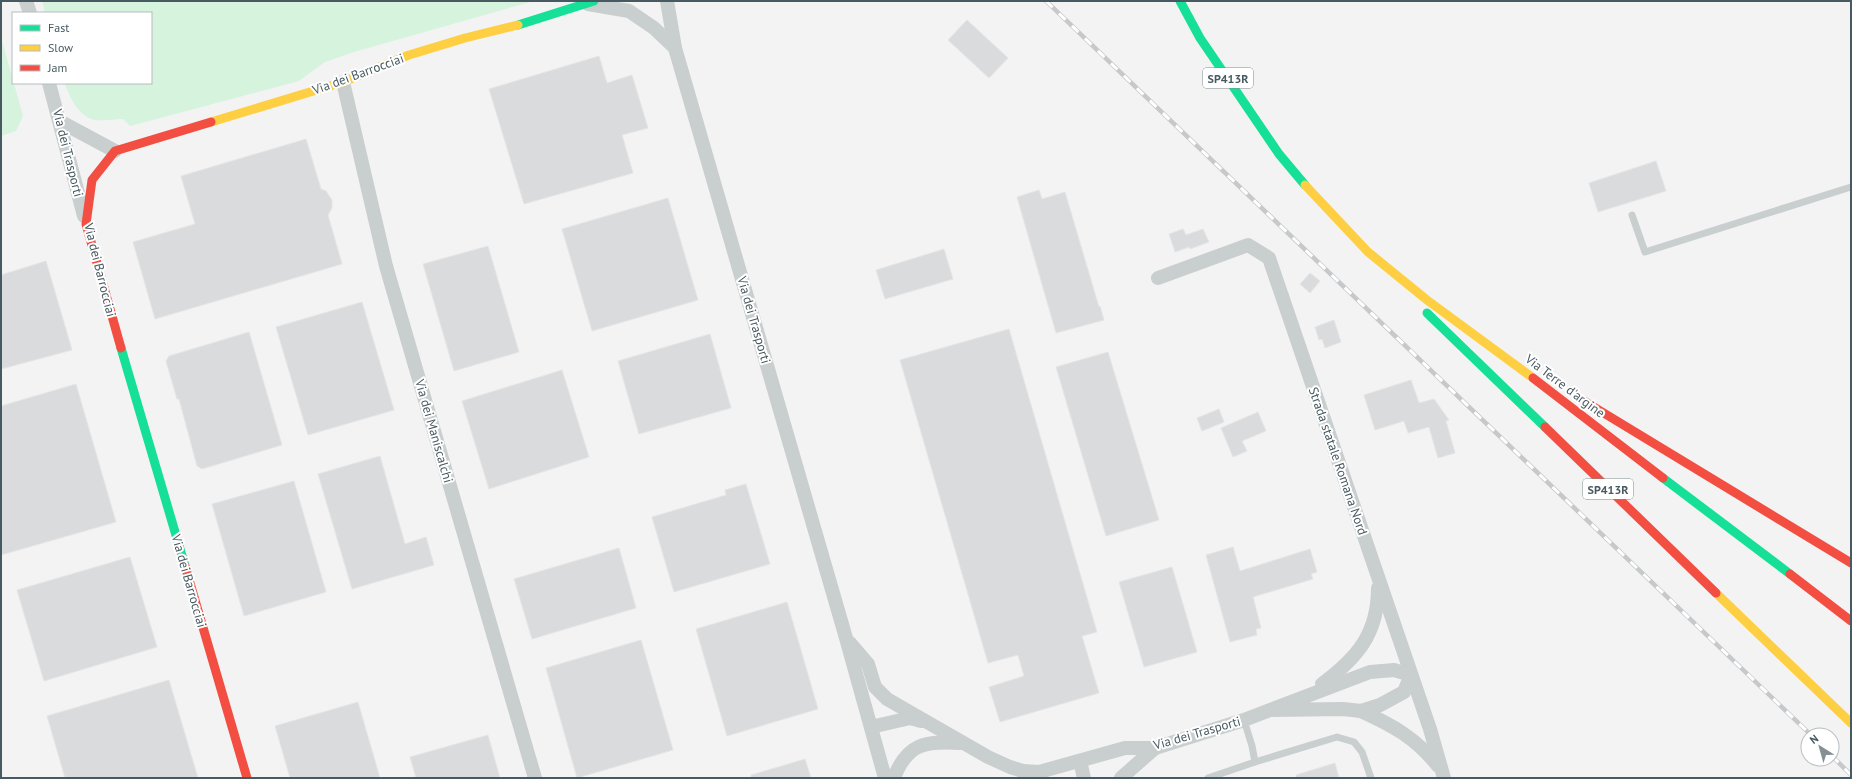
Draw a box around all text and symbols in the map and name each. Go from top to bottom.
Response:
legend [12,12,152,84]
text: Fast [48,20,69,35]
text: Slow [48,40,73,55]
street label: Via dei Barrocciai [309,50,406,99]
text: Jam [47,60,67,75]
road number: SP413R [1203,68,1253,88]
street label: Via dei Trasporti [49,106,87,199]
street label: Via dei Barrocciai [80,220,120,319]
street label: Via dei Trasporti [733,274,775,366]
street label: Via Terre d'argine [1521,350,1608,422]
street label: Via dei Maniscalchi [411,376,457,485]
street label: Strada statale Romana Nord [1305,385,1371,537]
road number: SP413R [1583,479,1633,499]
street label: Via dei Barrocciai [167,532,210,629]
street label: Via dei Trasporti [1151,712,1243,754]
north arrow [1800,727,1840,767]
text: N [1807,731,1821,747]

